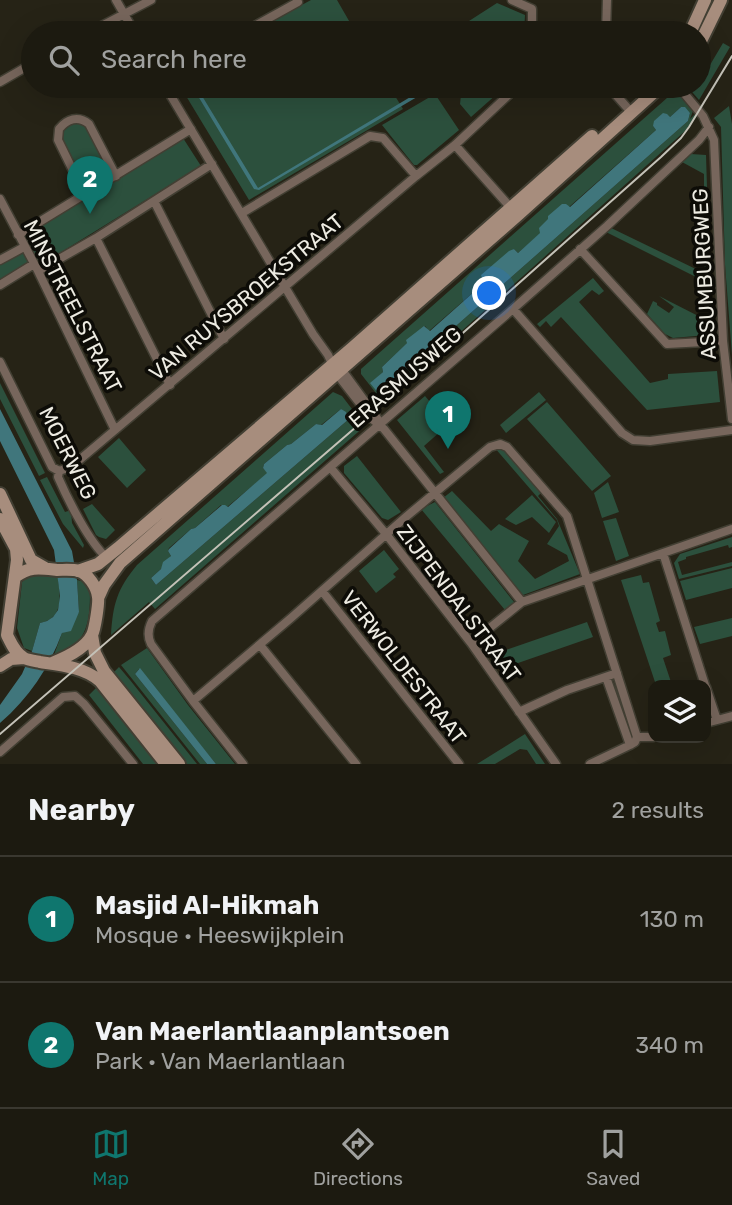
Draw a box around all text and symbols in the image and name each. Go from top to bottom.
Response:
search box [21,21,711,98]
icon: search [45,41,83,79]
text: Search here [101,44,247,75]
pin: 2 [67,156,113,214]
street label: ASSUMBURGWEG [687,188,721,360]
street label: VAN RUYSBROEKSTRAAT [144,208,348,386]
street label: MINSTREELSTRAAT [19,215,127,397]
your location [472,276,506,310]
street label: ERASMUSWEG [343,321,467,433]
pin: 1 [425,391,471,449]
street label: MOERWEG [34,402,102,504]
street label: ZIJPENDALSTRAAT [392,520,526,686]
street label: VERWOLDESTRAAT [336,585,472,749]
map controls [648,680,711,743]
button: layers [648,680,711,743]
text: Nearby [28,792,135,828]
text: 2 results [612,796,704,824]
text: Masjid Al-Hikmah [95,890,319,921]
text: 1 [45,905,57,933]
text: 130 m [640,905,704,933]
text: Mosque · Heeswijkplein [95,921,345,949]
text: Van Maerlantlaanplantsoen [95,1016,450,1047]
text: 2 [44,1031,58,1059]
text: 340 m [635,1031,704,1059]
text: Park · Van Maerlantlaan [95,1047,345,1075]
tab: Map [92,1125,130,1190]
tab: Directions [313,1125,403,1190]
tab: Saved [586,1125,640,1190]

